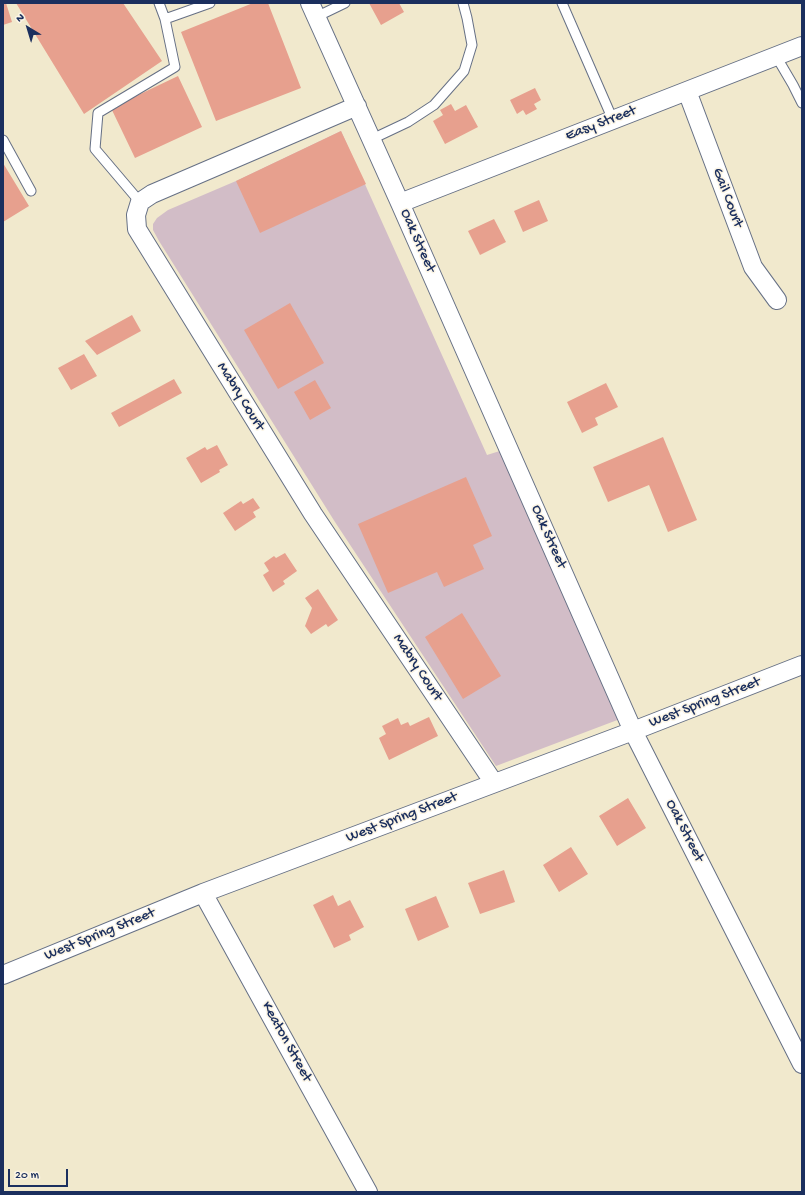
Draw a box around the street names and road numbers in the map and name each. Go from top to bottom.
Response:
street label: Easy Street [563,102,639,146]
street label: Gail Court [707,166,747,230]
street label: Oak Street [395,206,439,276]
street label: Mabry Court [212,359,268,435]
street label: Oak Street [526,502,570,572]
street label: Mabry Court [388,631,446,705]
street label: West Spring Street [647,673,763,733]
street label: West Spring Street [344,788,460,848]
street label: Oak Street [661,797,707,865]
street label: West Spring Street [42,905,158,965]
street label: Keaton Street [257,999,315,1085]

